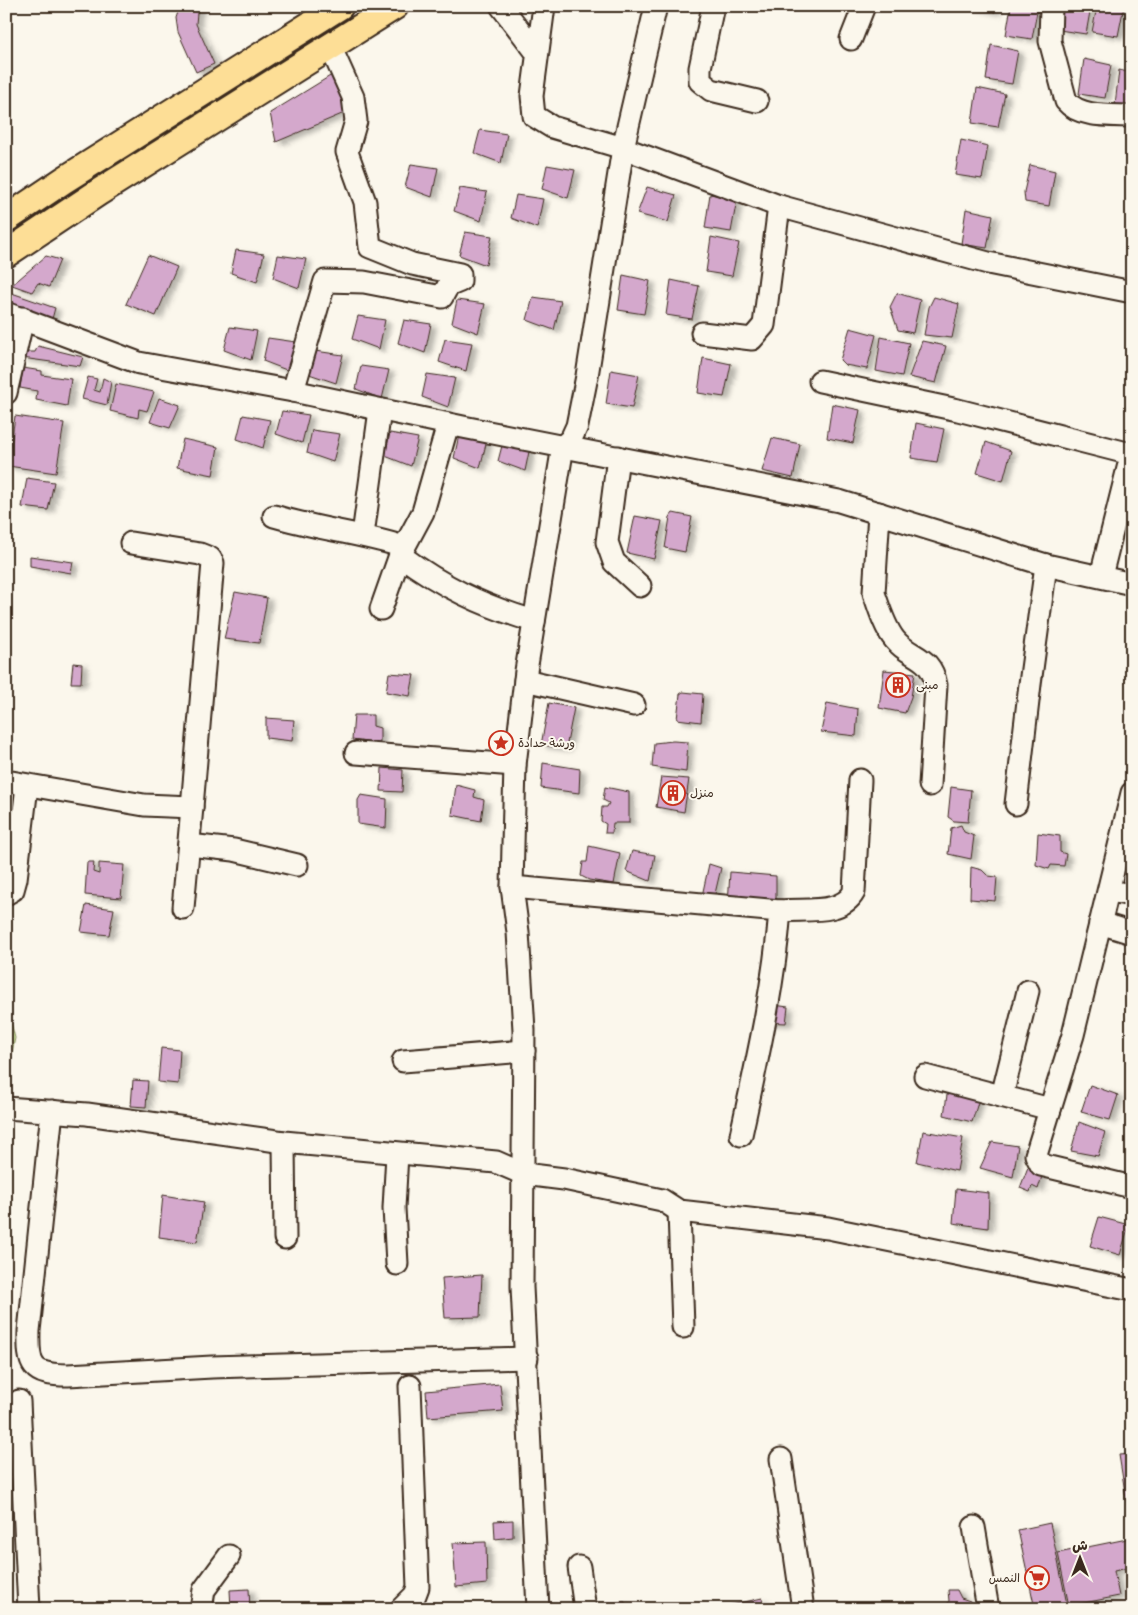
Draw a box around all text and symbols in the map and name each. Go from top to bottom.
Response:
building icon: مبنى [885,672,911,698]
place label: مبنى [916,678,939,693]
place icon: ورشة حدادة [488,730,514,756]
place label: ورشة حدادة [518,736,575,751]
building icon: منزل [660,780,686,806]
place label: منزل [690,786,714,801]
north arrow [1056,1532,1106,1582]
text: ش [1072,1537,1088,1554]
supermarket icon: النمس [1024,1565,1050,1591]
place label: النمس [989,1571,1020,1586]

